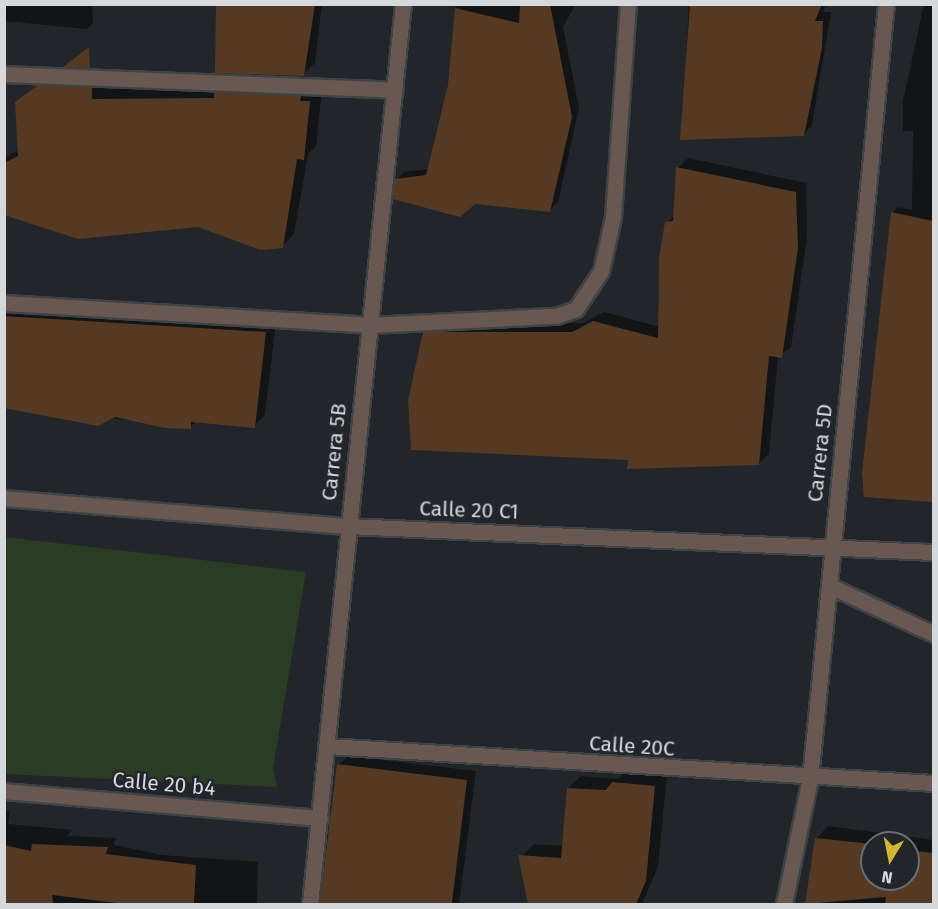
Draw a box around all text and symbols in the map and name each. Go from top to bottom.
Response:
street label: Carrera 5B [316,402,352,502]
street label: Carrera 5D [802,403,838,503]
street label: Calle 20 C1 [419,496,519,524]
street label: Calle 20C [588,730,676,762]
street label: Calle 20 b4 [111,767,217,801]
north arrow [860,831,920,891]
text: N [880,867,894,888]

